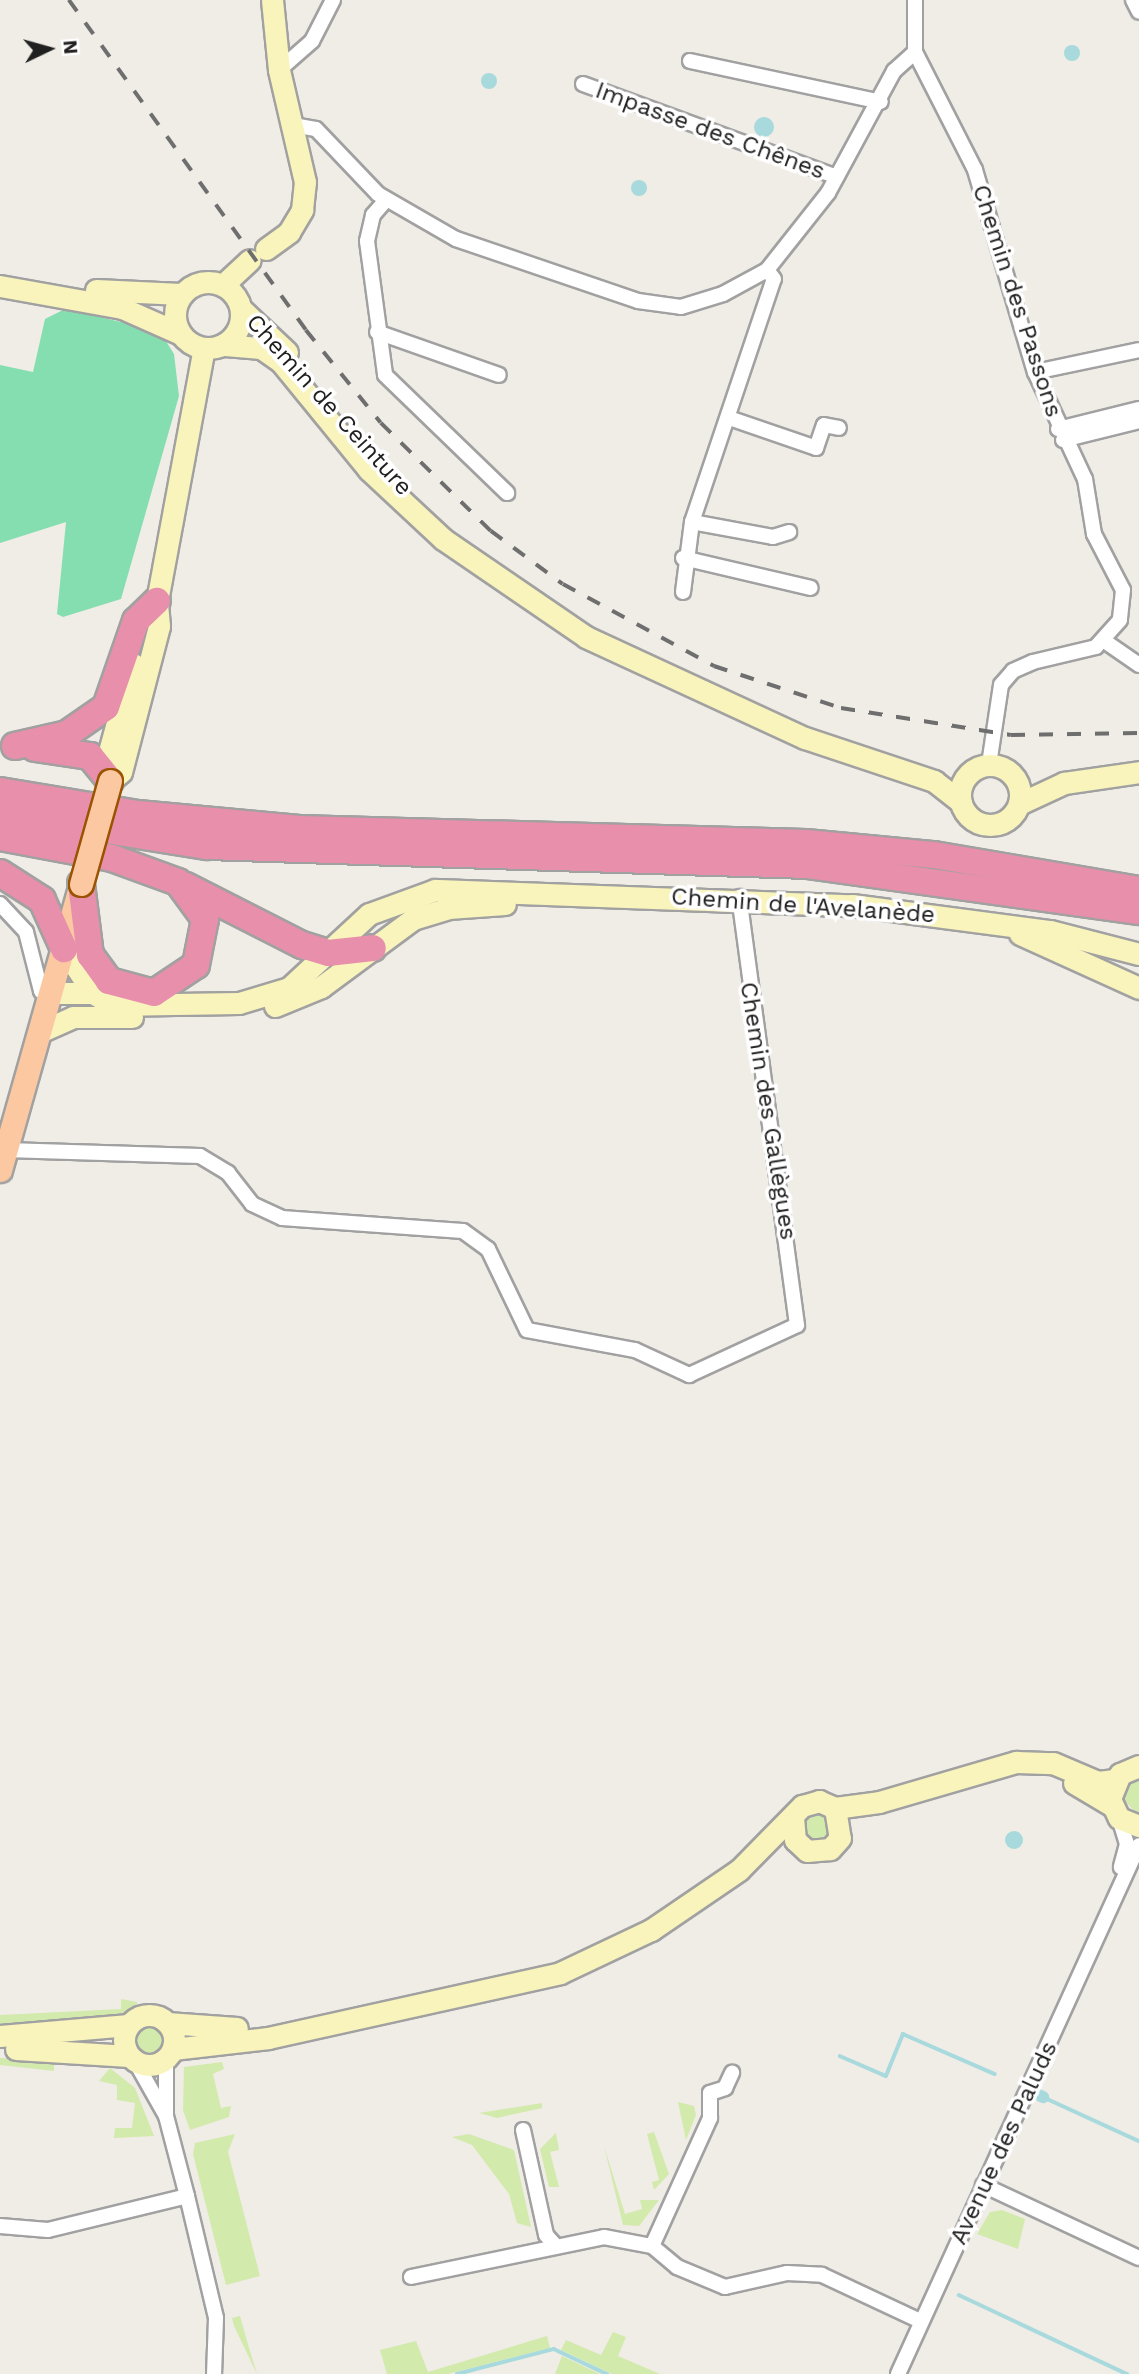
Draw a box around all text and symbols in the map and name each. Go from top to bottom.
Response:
north arrow [14,14,84,84]
text: N [58,39,82,55]
street label: Impasse des Chênes [591,76,829,186]
street label: Chemin des Passons [966,181,1068,421]
street label: Chemin de Ceinture [240,308,418,502]
street label: Chemin de l'Avelanède [670,882,936,930]
street label: Chemin des Gallègues [733,980,803,1242]
street label: Avenue des Paluds [944,2037,1064,2249]

